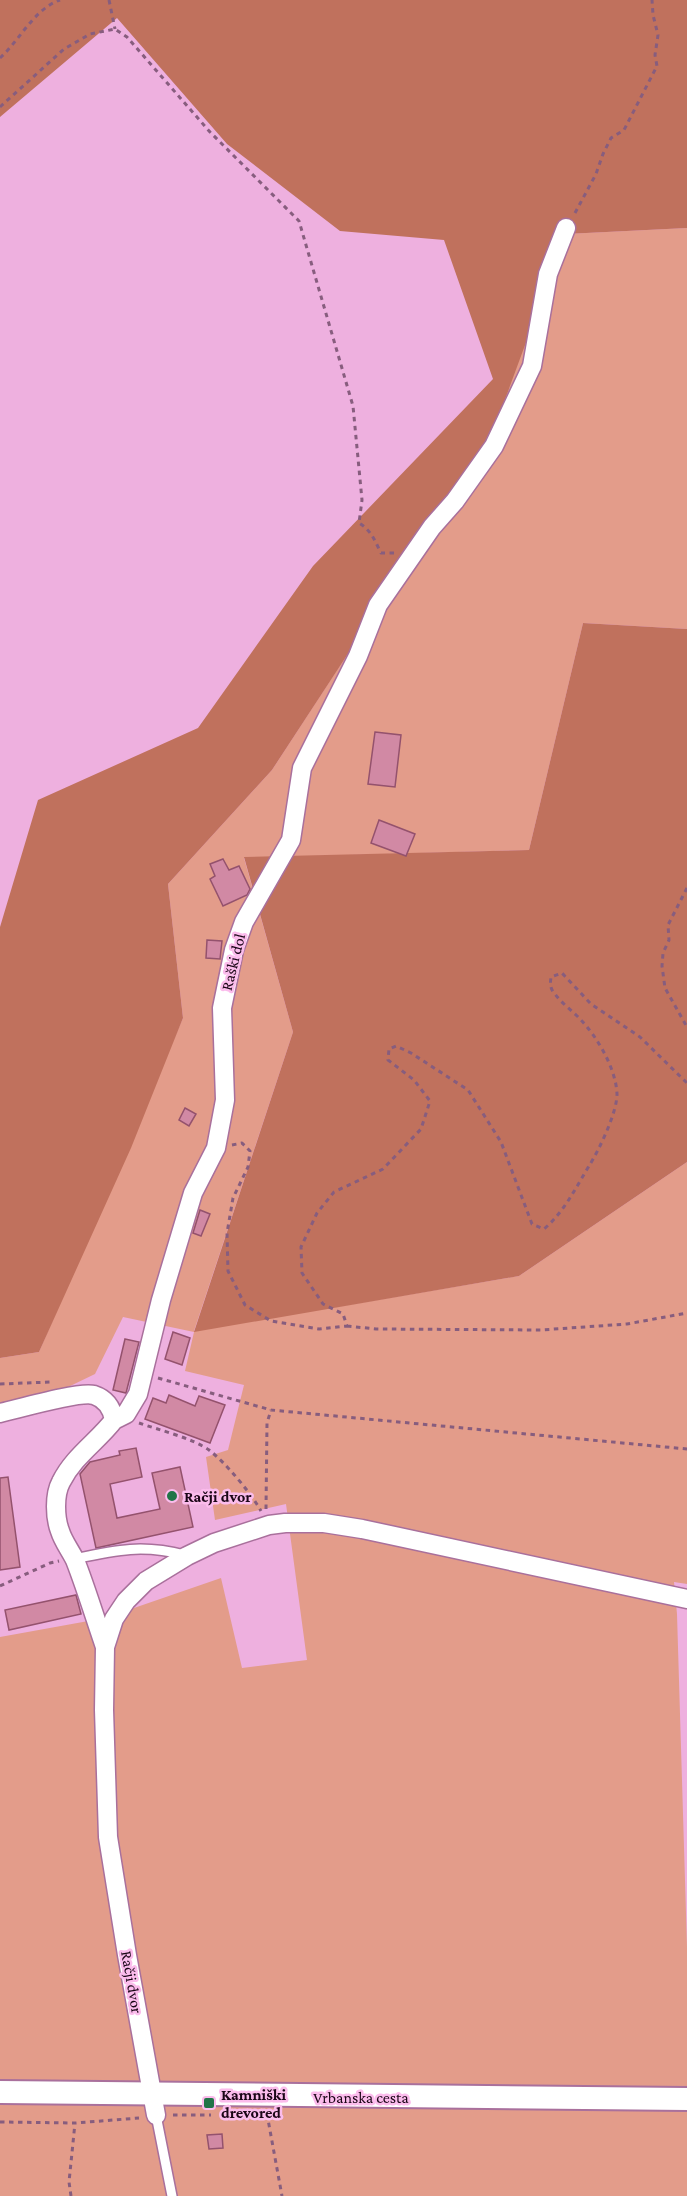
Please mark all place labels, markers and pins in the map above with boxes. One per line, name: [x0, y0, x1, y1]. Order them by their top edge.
place label: Račji dvor: [184, 1488, 252, 1506]
marker: Račji dvor: [165, 1489, 179, 1503]
place label: Kamniški drevored: [221, 2086, 286, 2121]
marker: Kamniški drevored: [202, 2096, 216, 2110]

